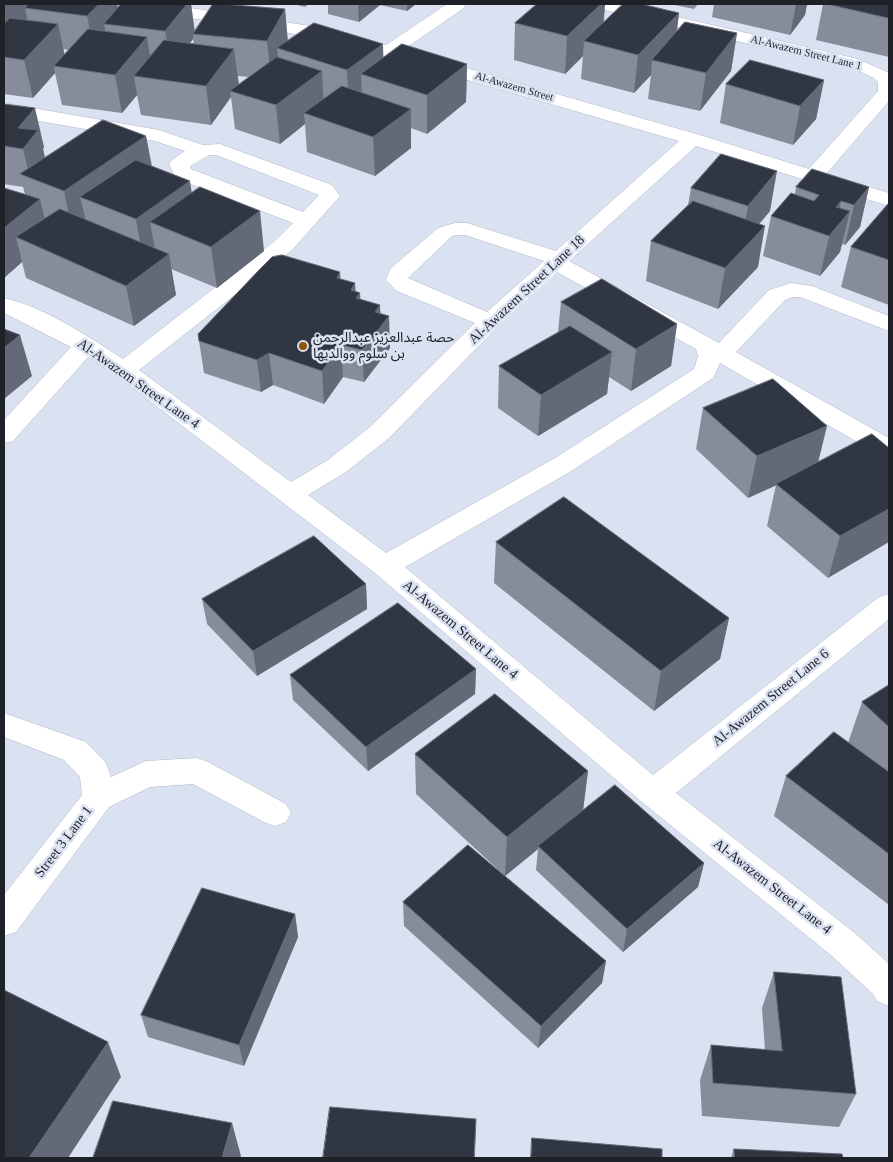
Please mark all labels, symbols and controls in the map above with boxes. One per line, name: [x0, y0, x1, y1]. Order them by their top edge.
street label: Al-Awazem Street Lane 1: [749, 33, 863, 73]
street label: Al-Awazem Street: [473, 69, 555, 105]
street label: Al-Awazem Street Lane 18: [466, 232, 588, 348]
place label: حصة عبدالعزيز عبدالرحمن بن سلوم ووالديها: [313, 330, 455, 362]
street label: Al-Awazem Street Lane 4: [74, 335, 202, 433]
marker: حصة عبدالعزيز عبدالرحمن بن سلوم ووالديها: [297, 340, 309, 352]
street label: Al-Awazem Street Lane 4: [399, 577, 521, 683]
street label: Al-Awazem Street Lane 6: [709, 646, 833, 750]
street label: Street 3 Lane 1: [32, 803, 96, 881]
street label: Al-Awazem Street Lane 4: [710, 836, 834, 938]

